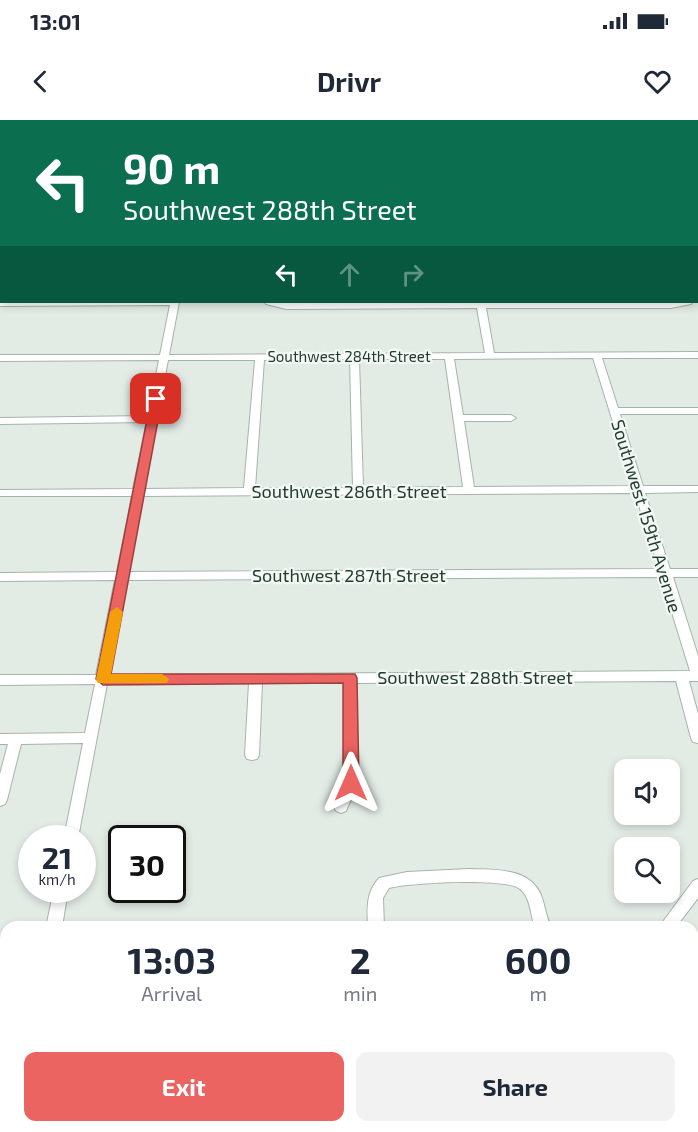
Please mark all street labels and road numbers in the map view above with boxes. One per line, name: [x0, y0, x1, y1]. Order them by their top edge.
street label: Southwest 284th Street: [267, 347, 431, 365]
street label: Southwest 159th Avenue: [607, 417, 687, 615]
street label: Southwest 286th Street: [251, 480, 447, 502]
street label: Southwest 287th Street: [252, 564, 446, 586]
street label: Southwest 288th Street: [377, 666, 573, 688]

